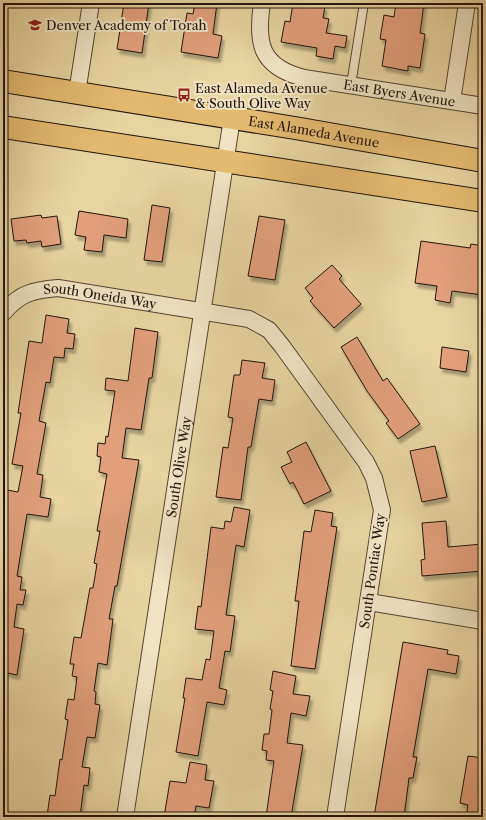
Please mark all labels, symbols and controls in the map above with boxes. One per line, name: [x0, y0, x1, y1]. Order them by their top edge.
school or university icon: Denver Academy of Torah: [27, 17, 43, 33]
place label: Denver Academy of Torah: [46, 17, 207, 33]
street label: East Byers Avenue: [342, 76, 456, 110]
place label: East Alameda Avenue & South Olive Way: [195, 80, 327, 111]
bus stop icon: East Alameda Avenue & South Olive Way: [176, 87, 192, 103]
street label: East Alameda Avenue: [247, 113, 381, 151]
street label: South Oneida Way: [42, 280, 158, 312]
street label: South Olive Way: [163, 415, 194, 519]
street label: South Pontiac Way: [356, 512, 388, 630]

